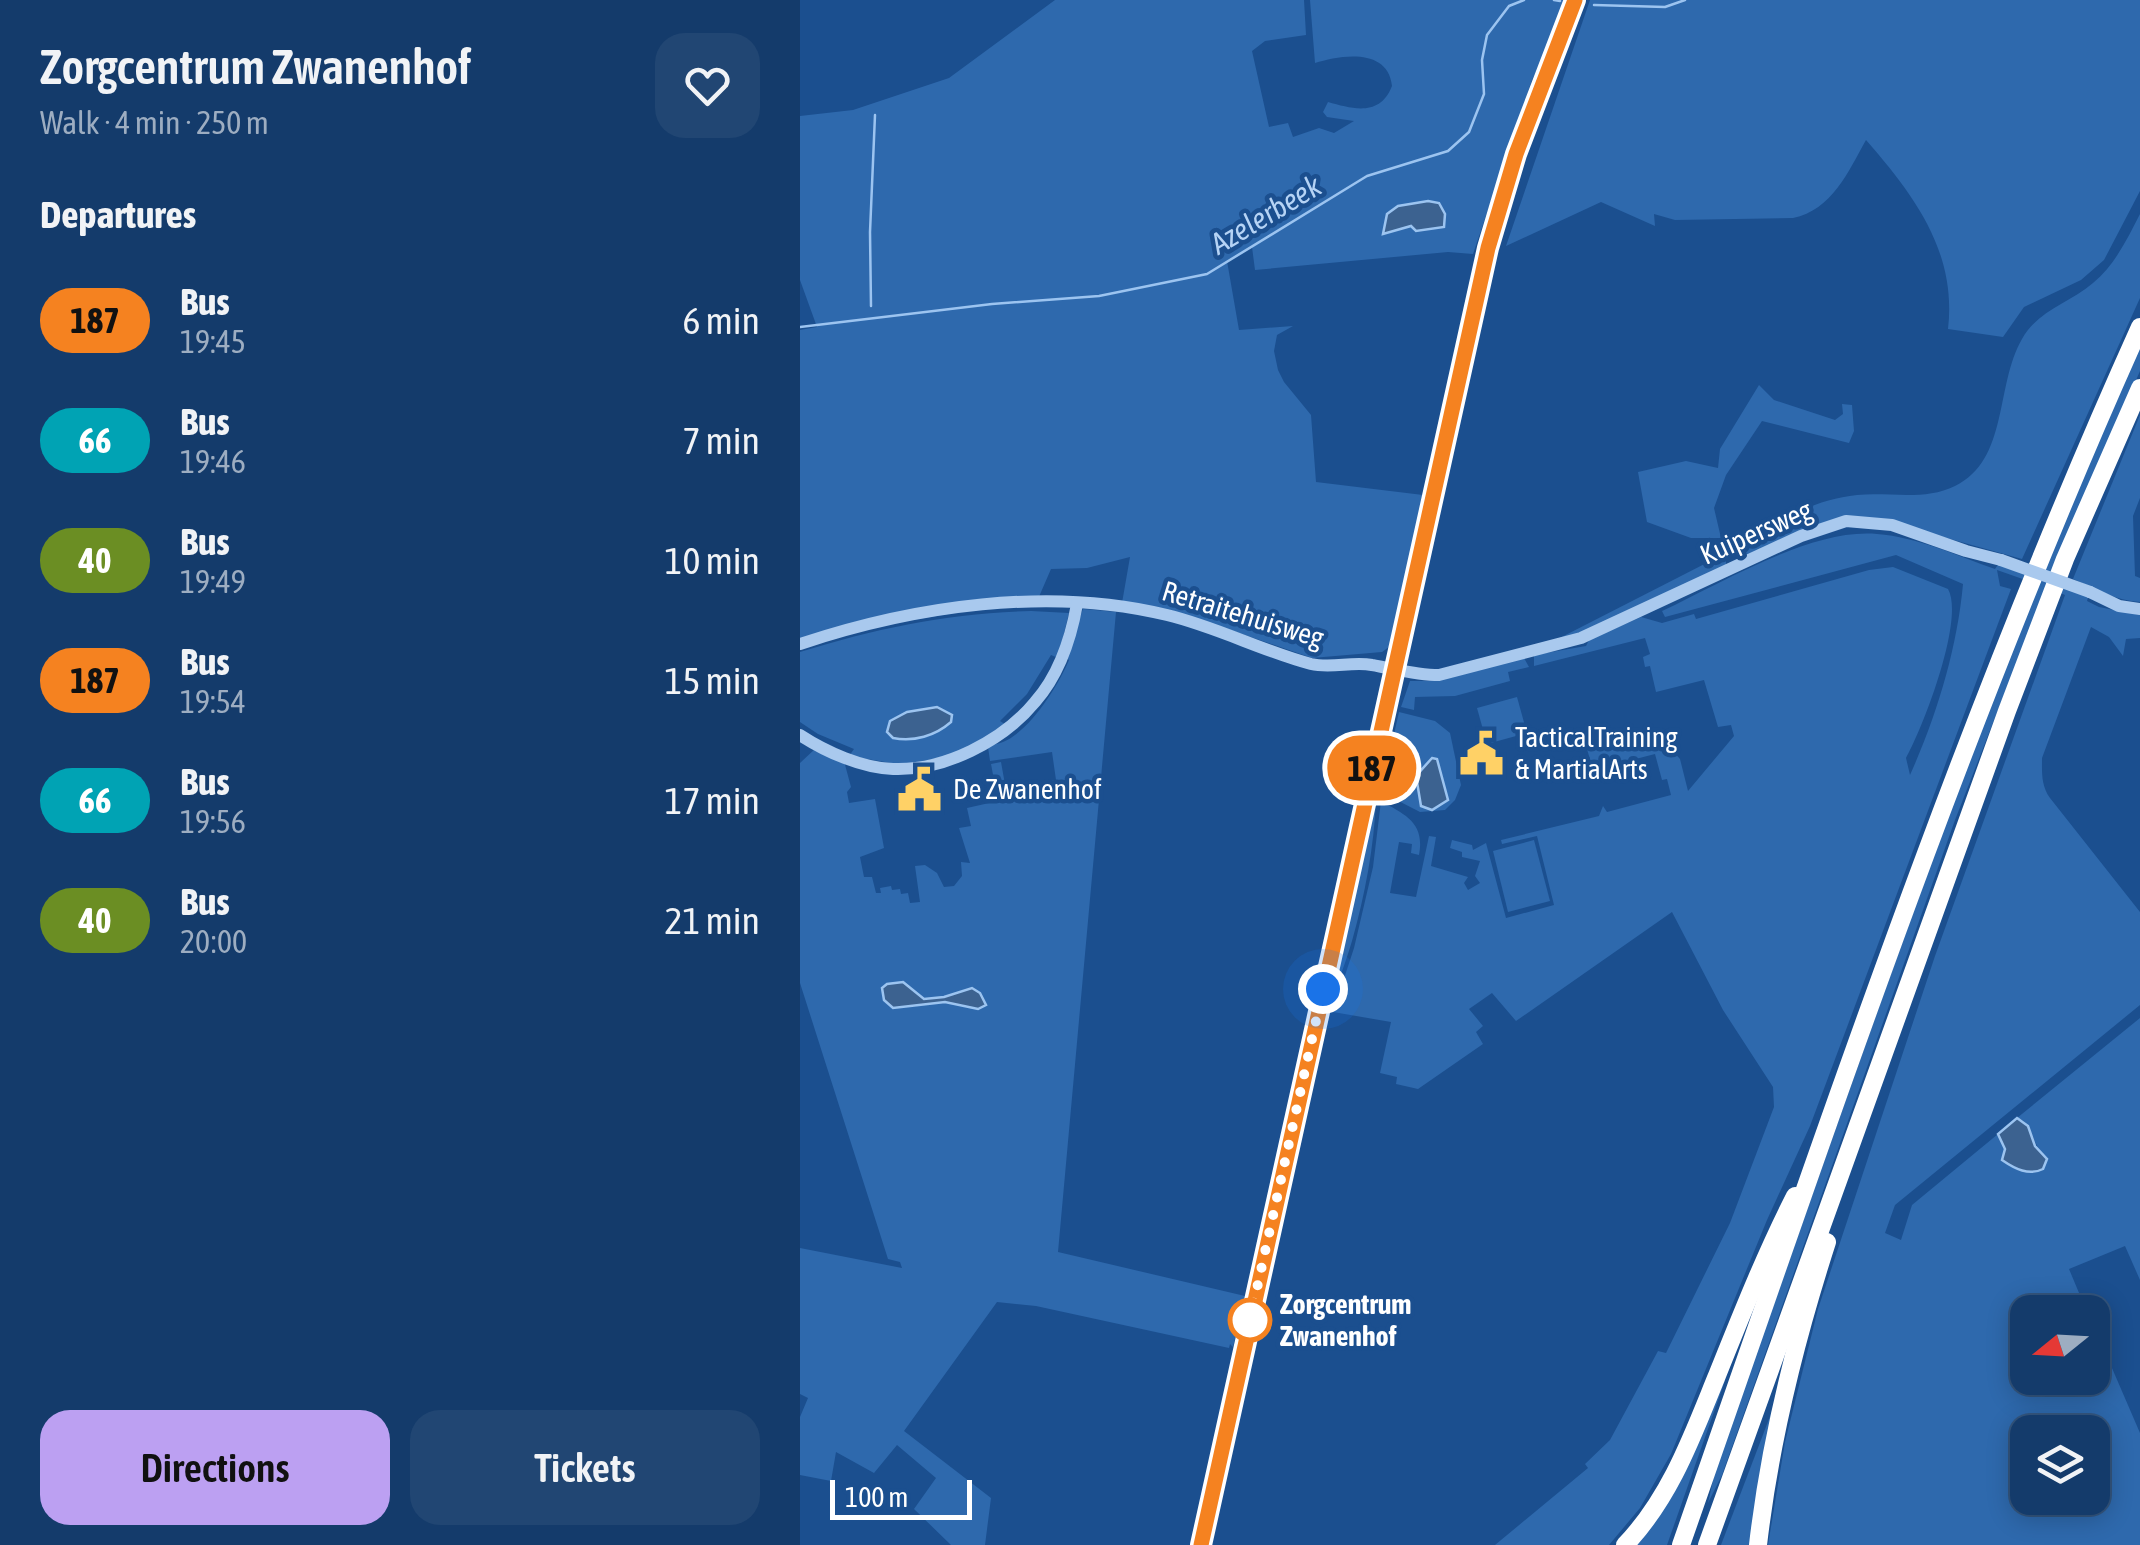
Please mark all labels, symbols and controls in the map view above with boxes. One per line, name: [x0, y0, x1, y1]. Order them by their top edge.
button: heart: [655, 33, 760, 138]
text: Zorgcentrum Zwanenhof: [40, 39, 471, 94]
text: Walk · 4 min · 250 m: [40, 104, 269, 141]
water label: Azelerbeek: [1203, 168, 1328, 261]
text: Departures: [40, 193, 196, 236]
text: Bus: [180, 280, 230, 323]
text: 6 min: [682, 299, 760, 342]
text: 187: [70, 300, 120, 340]
text: 19:45: [180, 323, 246, 360]
text: Bus: [180, 400, 230, 443]
text: 7 min: [682, 419, 760, 462]
text: 66: [79, 420, 111, 460]
text: 19:46: [180, 443, 246, 480]
street label: Kuipersweg: [1695, 493, 1817, 571]
text: Bus: [180, 520, 230, 563]
text: 10 min: [665, 539, 760, 582]
text: 40: [79, 540, 111, 580]
text: 19:49: [180, 563, 246, 600]
street label: Retraitehuisweg: [1158, 574, 1328, 654]
text: Bus: [180, 640, 230, 683]
text: 15 min: [665, 659, 760, 702]
text: 187: [70, 660, 120, 700]
text: 19:54: [180, 683, 246, 720]
place label: TacticalTraining & MartialArts: [1515, 721, 1677, 785]
public building icon: TacticalTraining & MartialArts: [1458, 729, 1506, 777]
line badge: 187: [1314, 736, 1430, 800]
text: 187: [1347, 748, 1397, 788]
text: Bus: [180, 760, 230, 803]
public building icon: De Zwanenhof: [896, 765, 944, 813]
place label: De Zwanenhof: [953, 773, 1102, 805]
text: 17 min: [665, 779, 760, 822]
text: 66: [79, 780, 111, 820]
text: 19:56: [180, 803, 246, 840]
text: Bus: [180, 880, 230, 923]
text: 21 min: [665, 899, 760, 942]
text: 40: [79, 900, 111, 940]
text: 20:00: [180, 923, 247, 960]
your location: [1298, 964, 1348, 1014]
place label: Zorgcentrum Zwanenhof: [1280, 1288, 1411, 1352]
north arrow: [2010, 1295, 2110, 1395]
map controls: [2010, 1295, 2110, 1515]
marker: Zorgcentrum Zwanenhof: [1229, 1299, 1271, 1341]
button: Directions: [40, 1410, 390, 1525]
button: Tickets: [410, 1410, 760, 1525]
button: layers: [2010, 1415, 2110, 1515]
scale bar: [830, 1475, 972, 1520]
text: 100 m: [845, 1481, 908, 1513]

